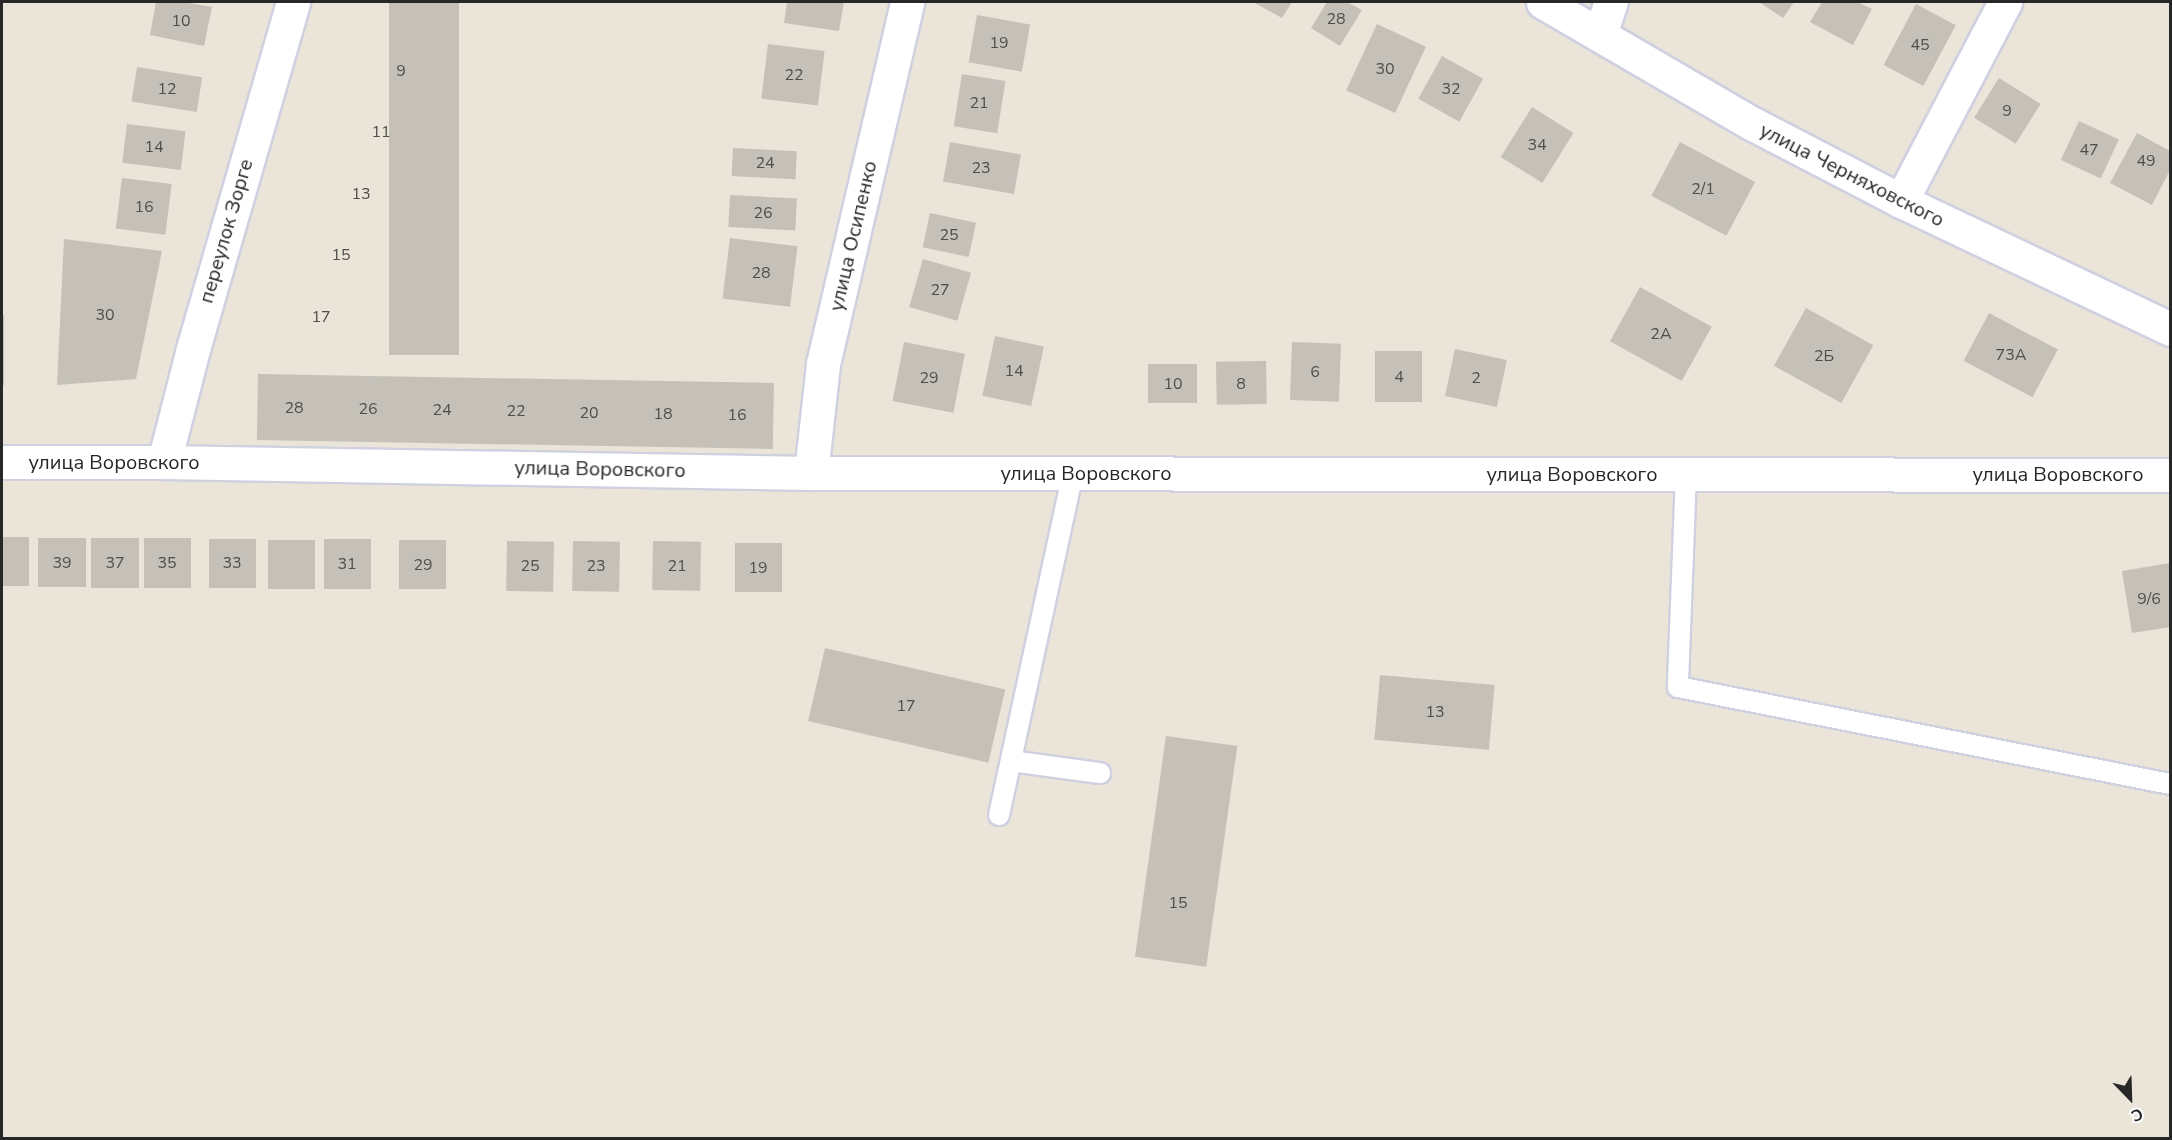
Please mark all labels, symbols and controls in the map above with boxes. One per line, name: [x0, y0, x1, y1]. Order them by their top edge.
house number: 28: [1326, 9, 1346, 29]
house number: 10: [171, 11, 191, 31]
house number: 19: [989, 33, 1009, 53]
house number: 45: [1910, 35, 1930, 55]
house number: 30: [1375, 59, 1395, 79]
house number: 9: [396, 61, 406, 81]
house number: 22: [784, 65, 804, 85]
house number: 12: [157, 79, 177, 99]
house number: 32: [1441, 79, 1461, 99]
house number: 21: [969, 93, 989, 113]
house number: 9: [2002, 101, 2012, 121]
street label: улица Черняховского: [1756, 118, 1948, 232]
house number: 11: [371, 122, 391, 142]
house number: 34: [1527, 135, 1547, 155]
house number: 14: [144, 137, 164, 157]
house number: 47: [2079, 140, 2099, 160]
house number: 49: [2136, 151, 2156, 171]
house number: 24: [755, 153, 775, 173]
street label: переулок Зорге: [194, 156, 258, 306]
house number: 23: [971, 158, 991, 178]
street label: улица Осипенко: [824, 159, 882, 313]
house number: 2/1: [1691, 179, 1715, 199]
house number: 13: [351, 184, 371, 204]
house number: 16: [134, 197, 154, 217]
house number: 26: [753, 203, 773, 223]
house number: 25: [939, 225, 959, 245]
house number: 15: [331, 245, 351, 265]
house number: 28: [751, 263, 771, 283]
house number: 27: [930, 280, 950, 300]
house number: 30: [95, 305, 115, 325]
house number: 17: [311, 307, 331, 327]
house number: 2А: [1650, 324, 1672, 344]
house number: 73А: [1996, 345, 2026, 365]
house number: 2Б: [1814, 346, 1834, 366]
house number: 14: [1004, 361, 1024, 381]
house number: 6: [1310, 362, 1320, 382]
house number: 4: [1394, 367, 1404, 387]
house number: 29: [919, 368, 939, 388]
house number: 2: [1471, 368, 1481, 388]
house number: 10: [1163, 374, 1183, 394]
house number: 8: [1236, 374, 1246, 394]
house number: 28: [284, 398, 304, 418]
house number: 26: [358, 399, 378, 419]
house number: 24: [432, 400, 452, 420]
house number: 22: [506, 401, 526, 421]
house number: 20: [579, 403, 599, 423]
house number: 18: [653, 404, 673, 424]
house number: 16: [727, 405, 747, 425]
street label: улица Воровского: [28, 450, 200, 474]
street label: улица Воровского: [514, 456, 686, 482]
street label: улица Воровского: [1000, 461, 1172, 485]
street label: улица Воровского: [1486, 462, 1658, 486]
street label: улица Воровского: [1972, 462, 2144, 486]
house number: 39: [52, 553, 72, 573]
house number: 37: [105, 553, 125, 573]
house number: 35: [157, 553, 177, 573]
house number: 33: [222, 553, 242, 573]
house number: 31: [337, 554, 357, 574]
house number: 29: [413, 555, 433, 575]
house number: 25: [520, 556, 540, 576]
house number: 23: [586, 556, 606, 576]
house number: 21: [667, 556, 687, 576]
house number: 19: [748, 558, 768, 578]
house number: 9/6: [2137, 589, 2161, 609]
house number: 17: [896, 696, 916, 716]
house number: 13: [1425, 702, 1445, 722]
house number: 15: [1168, 893, 1188, 913]
north arrow: [2100, 1068, 2160, 1128]
text: С: [2128, 1102, 2146, 1127]

